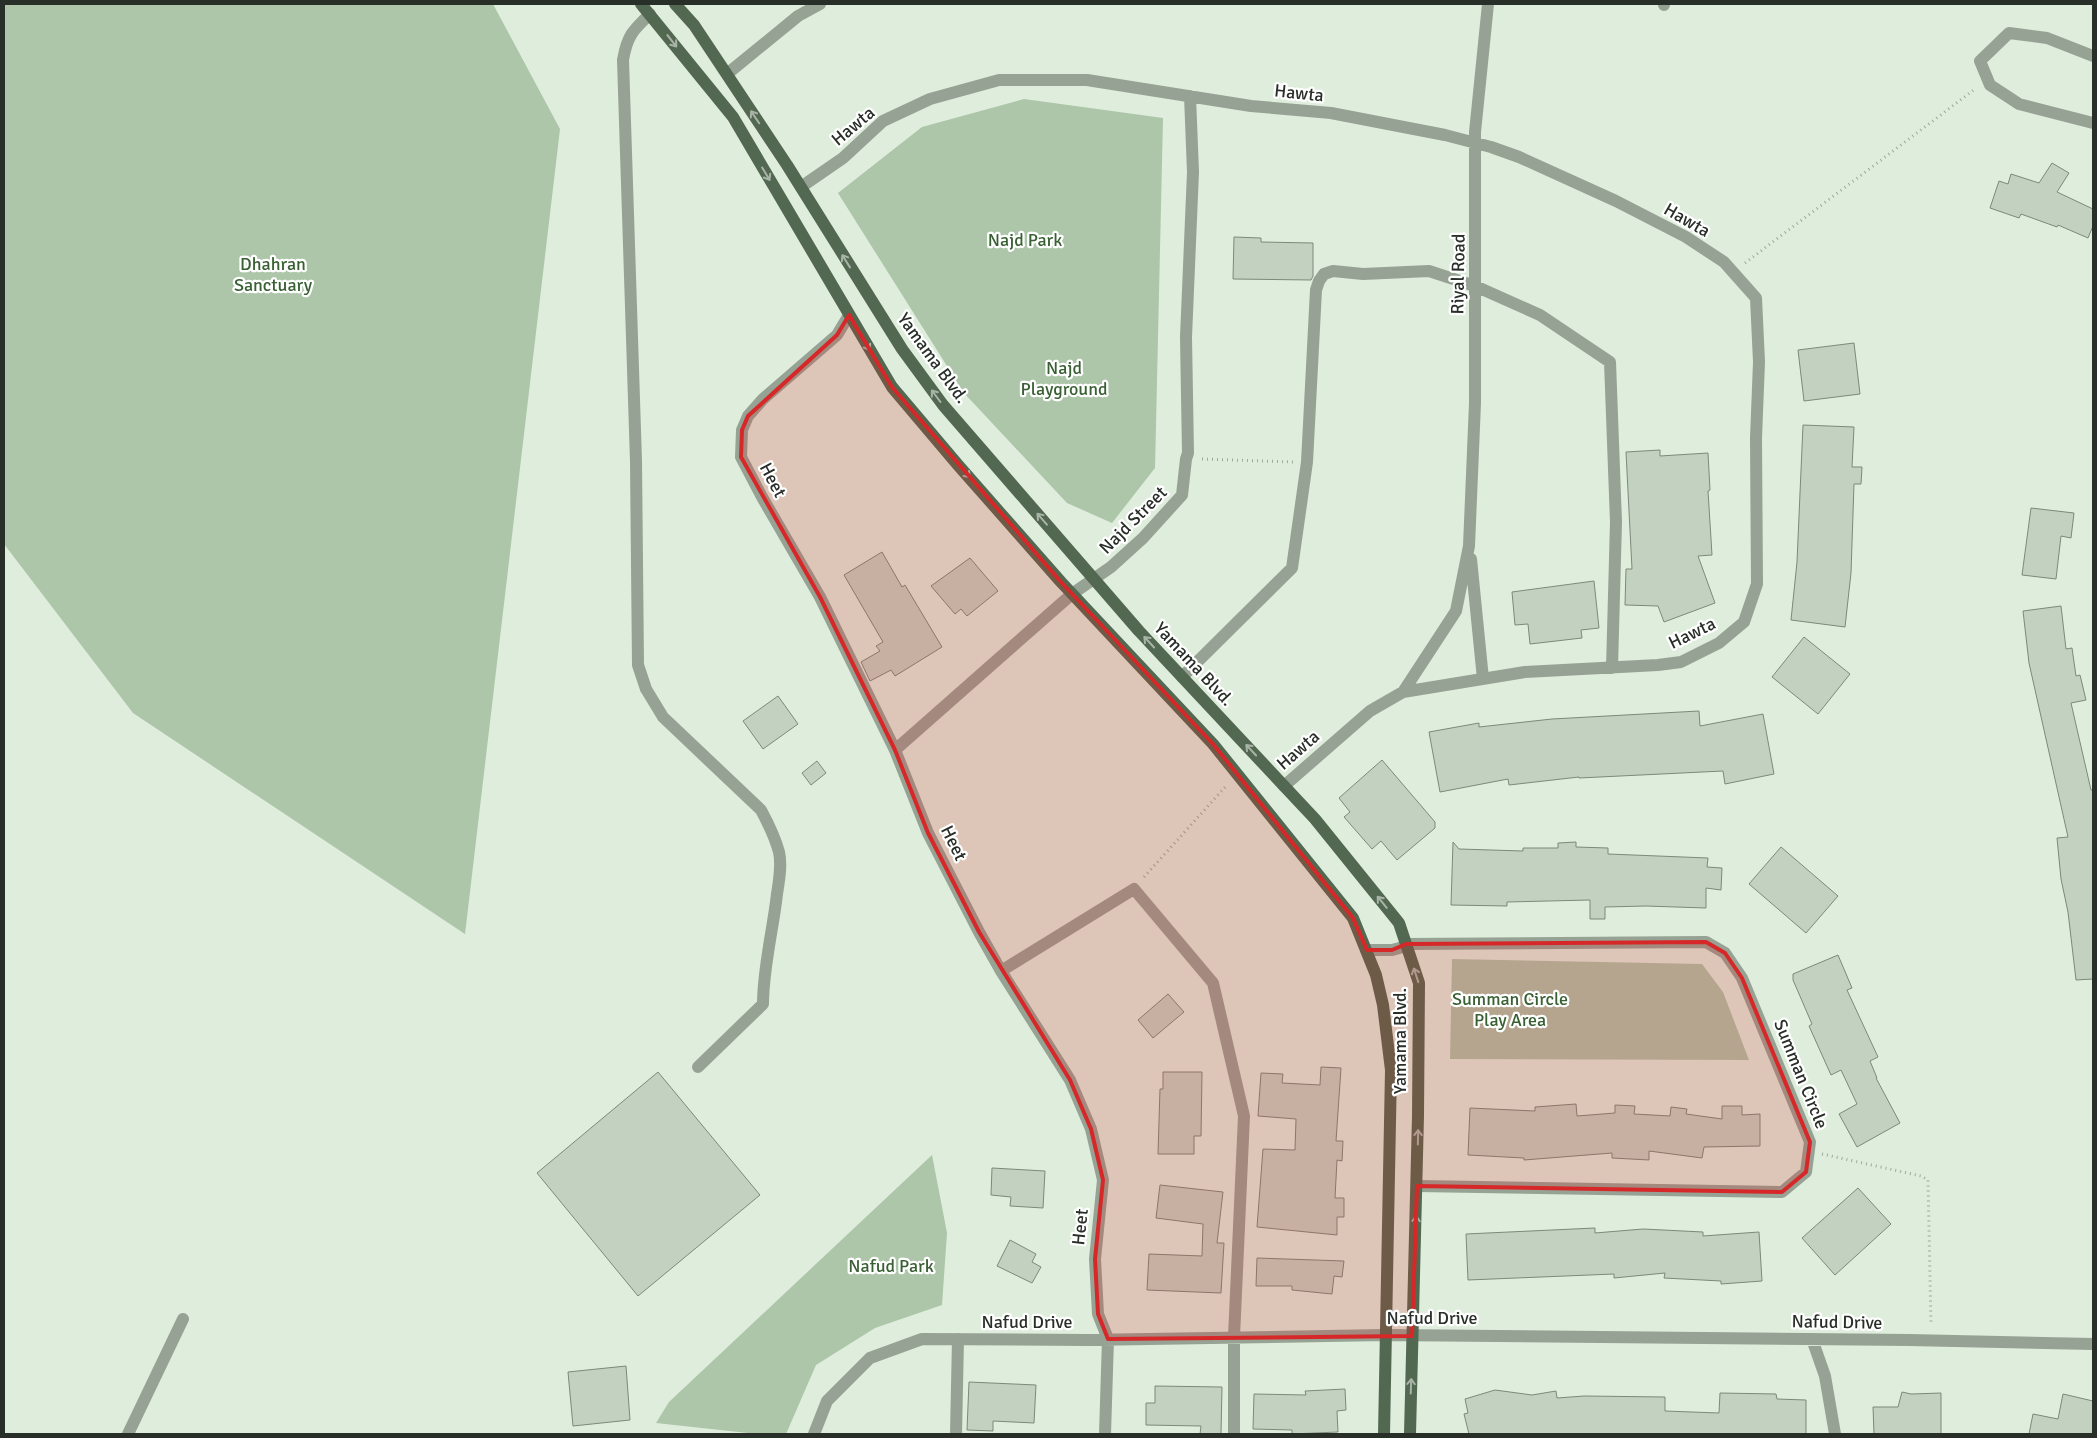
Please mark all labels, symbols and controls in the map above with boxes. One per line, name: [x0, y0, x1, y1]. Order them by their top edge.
one-way arrow: [667, 34, 678, 47]
street label: Hawta: [1273, 79, 1325, 107]
street label: Hawta: [827, 102, 879, 150]
one-way arrow: [750, 110, 760, 124]
one-way arrow: [761, 166, 771, 181]
street label: Hawta: [1660, 198, 1714, 242]
park label: Najd Park: [988, 229, 1062, 251]
street label: Riyal Road: [1446, 234, 1470, 314]
park label: Dhahran Sanctuary: [234, 253, 313, 296]
one-way arrow: [841, 254, 851, 268]
street label: Yamama Blvd.: [893, 308, 973, 408]
one-way arrow: [862, 336, 872, 350]
park label: Najd Playground: [1020, 357, 1108, 400]
one-way arrow: [931, 390, 942, 403]
street label: Heet: [755, 459, 791, 501]
one-way arrow: [959, 466, 971, 479]
street label: Najd Street: [1095, 482, 1171, 558]
one-way arrow: [1037, 513, 1048, 526]
street label: Hawta: [1665, 612, 1719, 654]
street label: Yamama Blvd.: [1150, 618, 1238, 710]
one-way arrow: [1143, 635, 1155, 648]
street label: Hawta: [1272, 725, 1324, 775]
one-way arrow: [1245, 744, 1257, 756]
street label: Heet: [936, 822, 972, 864]
one-way arrow: [1376, 896, 1387, 909]
one-way arrow: [1411, 968, 1420, 983]
street label: Yamama Blvd.: [1389, 988, 1411, 1094]
park label: Summan Circle Play Area: [1452, 988, 1568, 1031]
street label: Summan Circle: [1769, 1016, 1833, 1132]
one-way arrow: [1413, 1129, 1422, 1145]
street label: Heet: [1067, 1208, 1093, 1246]
one-way arrow: [1411, 1215, 1420, 1231]
park label: Nafud Park: [848, 1255, 934, 1277]
street label: Nafud Drive: [1387, 1307, 1478, 1329]
street label: Nafud Drive: [1791, 1310, 1883, 1334]
street label: Nafud Drive: [982, 1311, 1073, 1333]
one-way arrow: [1406, 1378, 1416, 1394]

